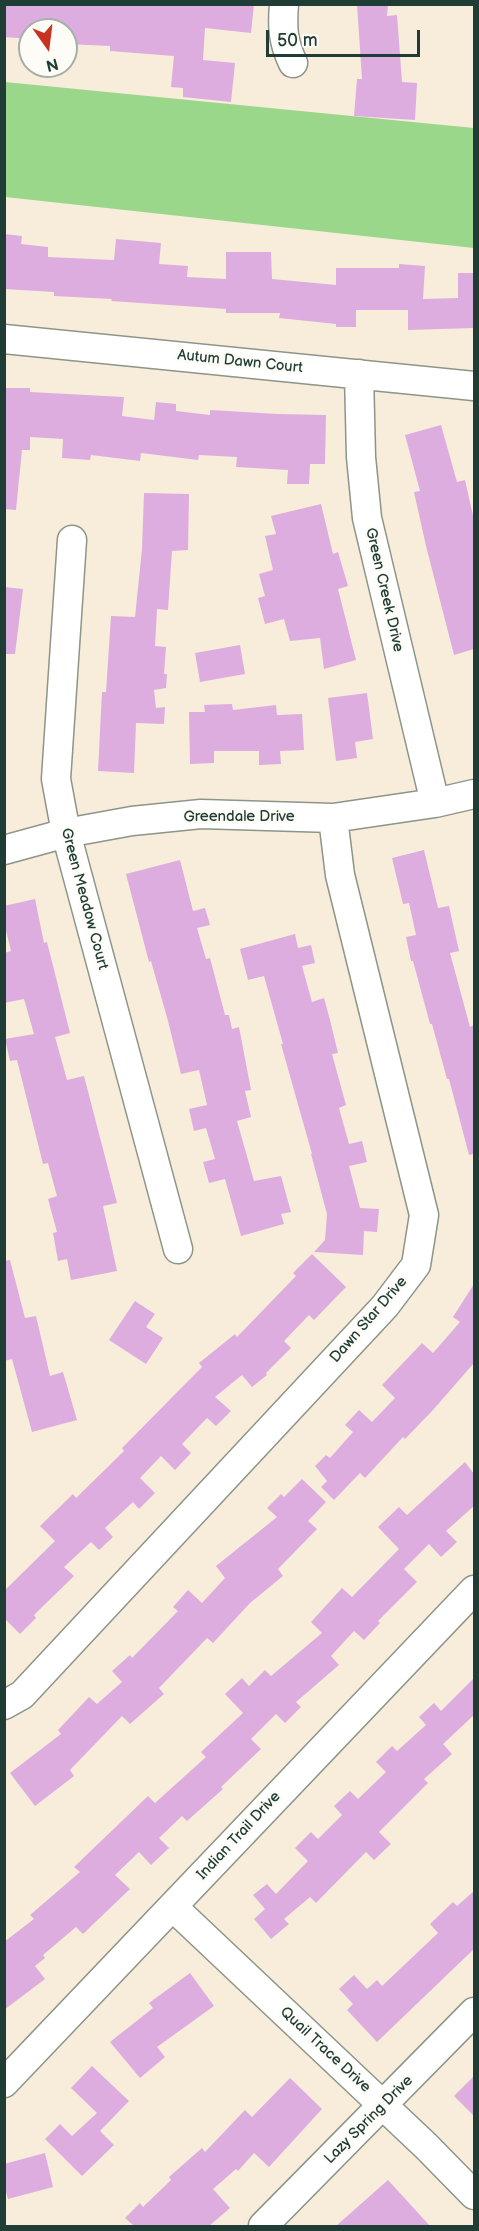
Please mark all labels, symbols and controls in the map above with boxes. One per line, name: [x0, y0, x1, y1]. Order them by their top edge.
north arrow: [18, 18, 78, 78]
scale bar: [269, 18, 424, 56]
text: 50 m: [277, 30, 318, 51]
text: N: [44, 53, 60, 75]
street label: Autum Dawn Court: [176, 346, 304, 378]
street label: Green Creek Drive: [361, 526, 407, 654]
street label: Greendale Drive: [183, 808, 295, 826]
street label: Green Meadow Court: [56, 826, 112, 972]
street label: Dawn Star Drive: [327, 1273, 411, 1367]
street label: Indian Trail Drive: [193, 1788, 285, 1884]
street label: Quail Trace Drive: [276, 2003, 374, 2097]
street label: Lazy Spring Drive: [321, 2072, 417, 2168]

